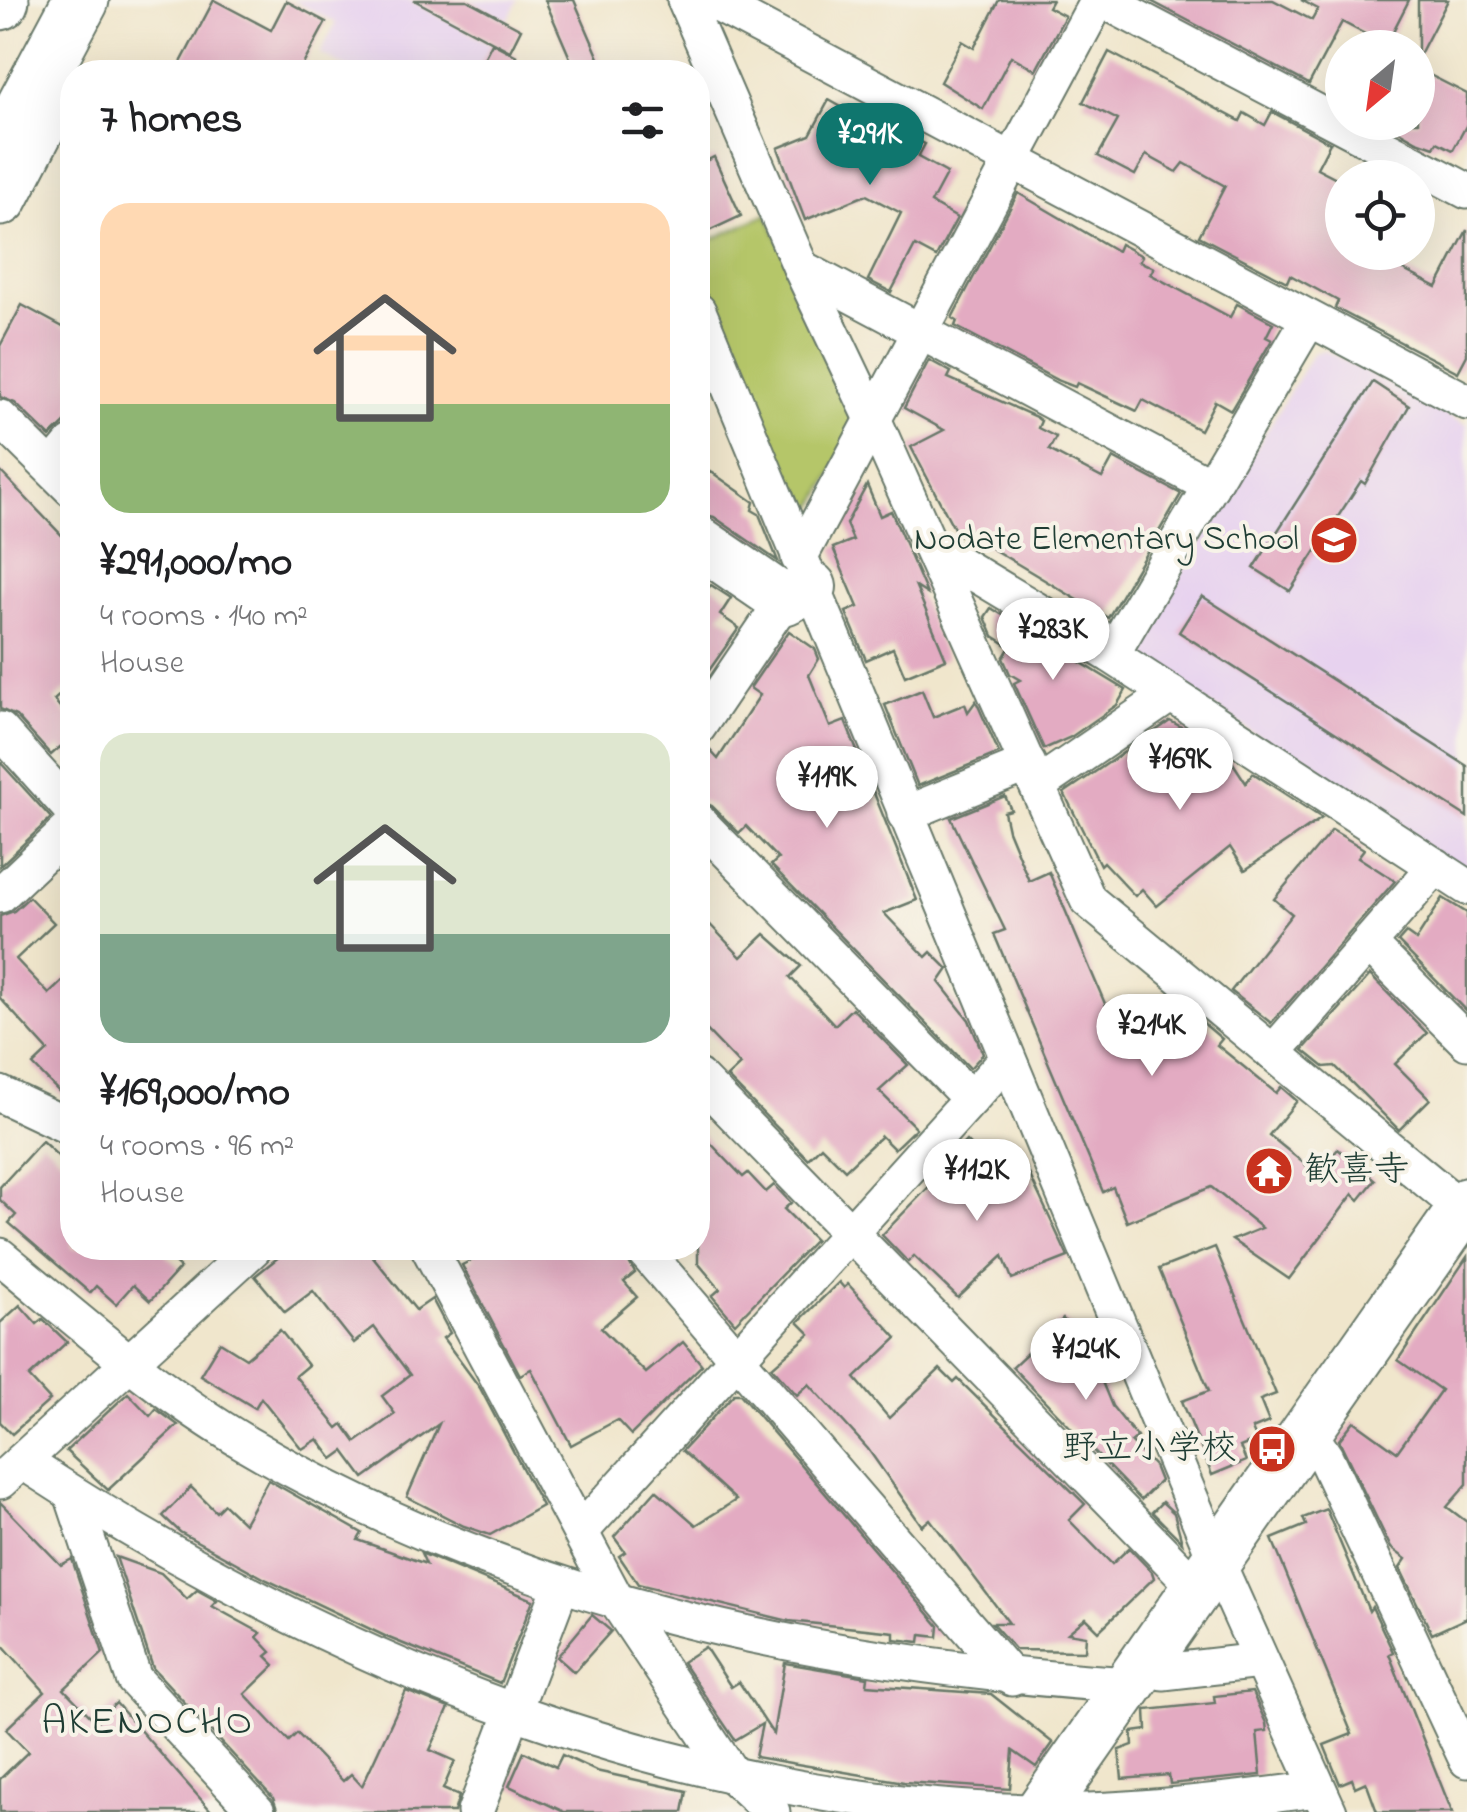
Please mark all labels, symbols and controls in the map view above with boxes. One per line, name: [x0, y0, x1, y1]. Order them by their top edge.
north arrow: [1325, 30, 1435, 140]
map controls: [1325, 30, 1435, 270]
text: 7 homes: [100, 90, 242, 151]
icon: filters: [615, 93, 670, 148]
pin: ¥291K: [800, 103, 940, 188]
text: ¥291K: [838, 112, 902, 159]
button: locate: [1325, 160, 1435, 270]
icon: home: [295, 268, 475, 448]
school or university icon: Nodate Elementary School: [1308, 514, 1360, 566]
place label: Nodate Elementary School: [914, 515, 1299, 566]
text: ¥291,000/mo: [100, 533, 292, 594]
text: 4 rooms · 140 m²: [100, 594, 308, 641]
pin: ¥283K: [983, 598, 1123, 683]
text: ¥283K: [1018, 607, 1088, 654]
text: House: [100, 641, 184, 688]
pin: ¥169K: [1110, 728, 1250, 813]
text: ¥169K: [1149, 737, 1211, 784]
pin: ¥119K: [757, 746, 897, 831]
text: ¥119K: [798, 755, 856, 802]
icon: home: [295, 798, 475, 978]
pin: ¥214K: [1082, 994, 1222, 1079]
text: ¥214K: [1118, 1003, 1186, 1050]
text: ¥169,000/mo: [100, 1063, 290, 1124]
text: 4 rooms · 96 m²: [100, 1124, 294, 1171]
pin: ¥112K: [907, 1139, 1047, 1224]
temple icon: 歓喜寺: [1243, 1145, 1295, 1197]
place label: 歓喜寺: [1304, 1146, 1409, 1197]
text: ¥112K: [945, 1148, 1009, 1195]
text: House: [100, 1171, 184, 1218]
pin: ¥124K: [1016, 1318, 1156, 1403]
text: ¥124K: [1052, 1327, 1120, 1374]
bus stop icon: 野立小学校: [1246, 1423, 1298, 1475]
place label: 野立小学校: [1062, 1424, 1237, 1475]
district label: AKENOCHO: [41, 1694, 255, 1753]

